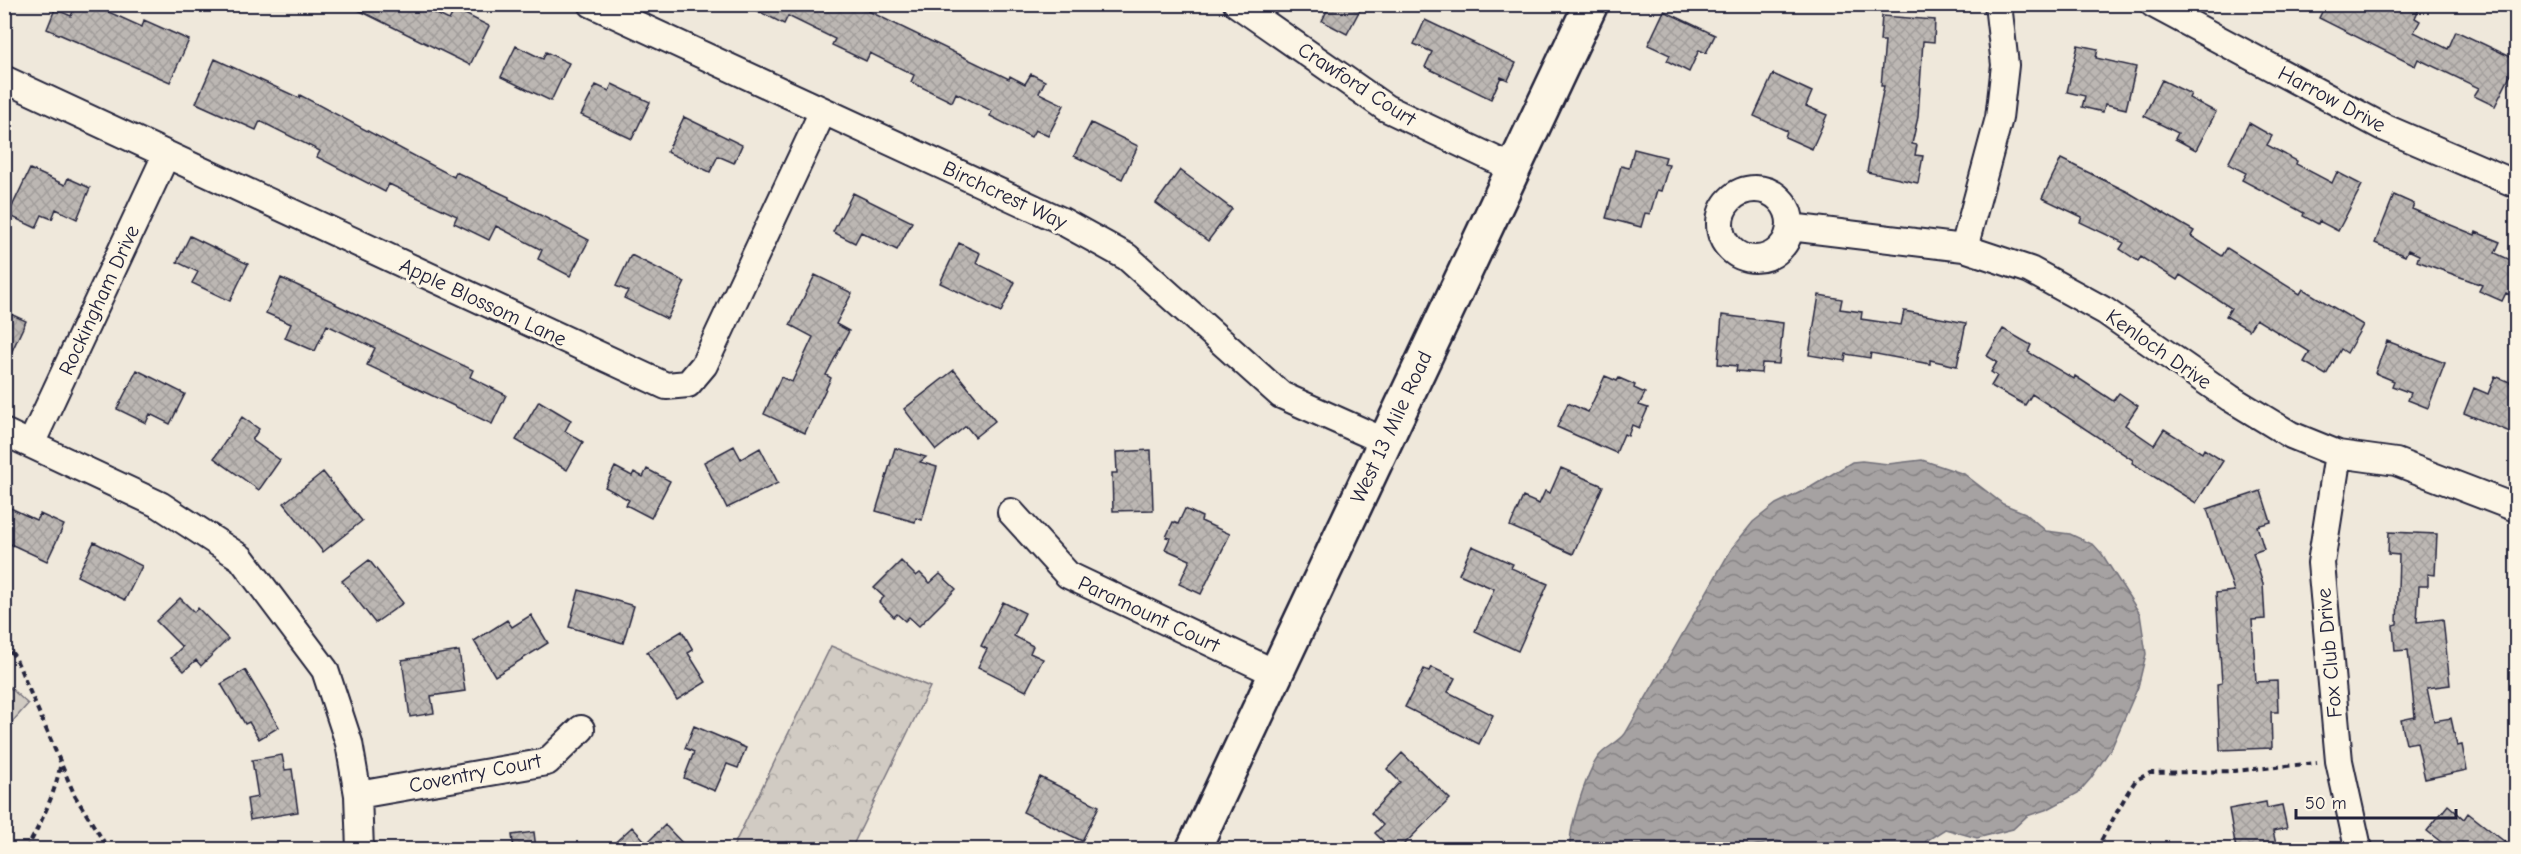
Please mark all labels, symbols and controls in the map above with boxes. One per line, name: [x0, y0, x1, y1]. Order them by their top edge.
street label: Crawford Court: [1294, 37, 1421, 132]
street label: Harrow Drive: [2274, 61, 2390, 137]
street label: Birchcrest Way: [939, 156, 1071, 234]
street label: Rockingham Drive: [54, 221, 144, 379]
street label: Apple Blossom Lane: [396, 253, 570, 351]
street label: Kenloch Drive: [2102, 304, 2216, 394]
street label: West 13 Mile Road: [1345, 347, 1437, 507]
street label: Paramount Court: [1074, 571, 1224, 658]
street label: Fox Club Drive: [2311, 587, 2347, 719]
street label: Coventry Court: [407, 748, 544, 798]
scale bar: [2296, 782, 2456, 820]
text: 50 m: [2305, 793, 2347, 814]

